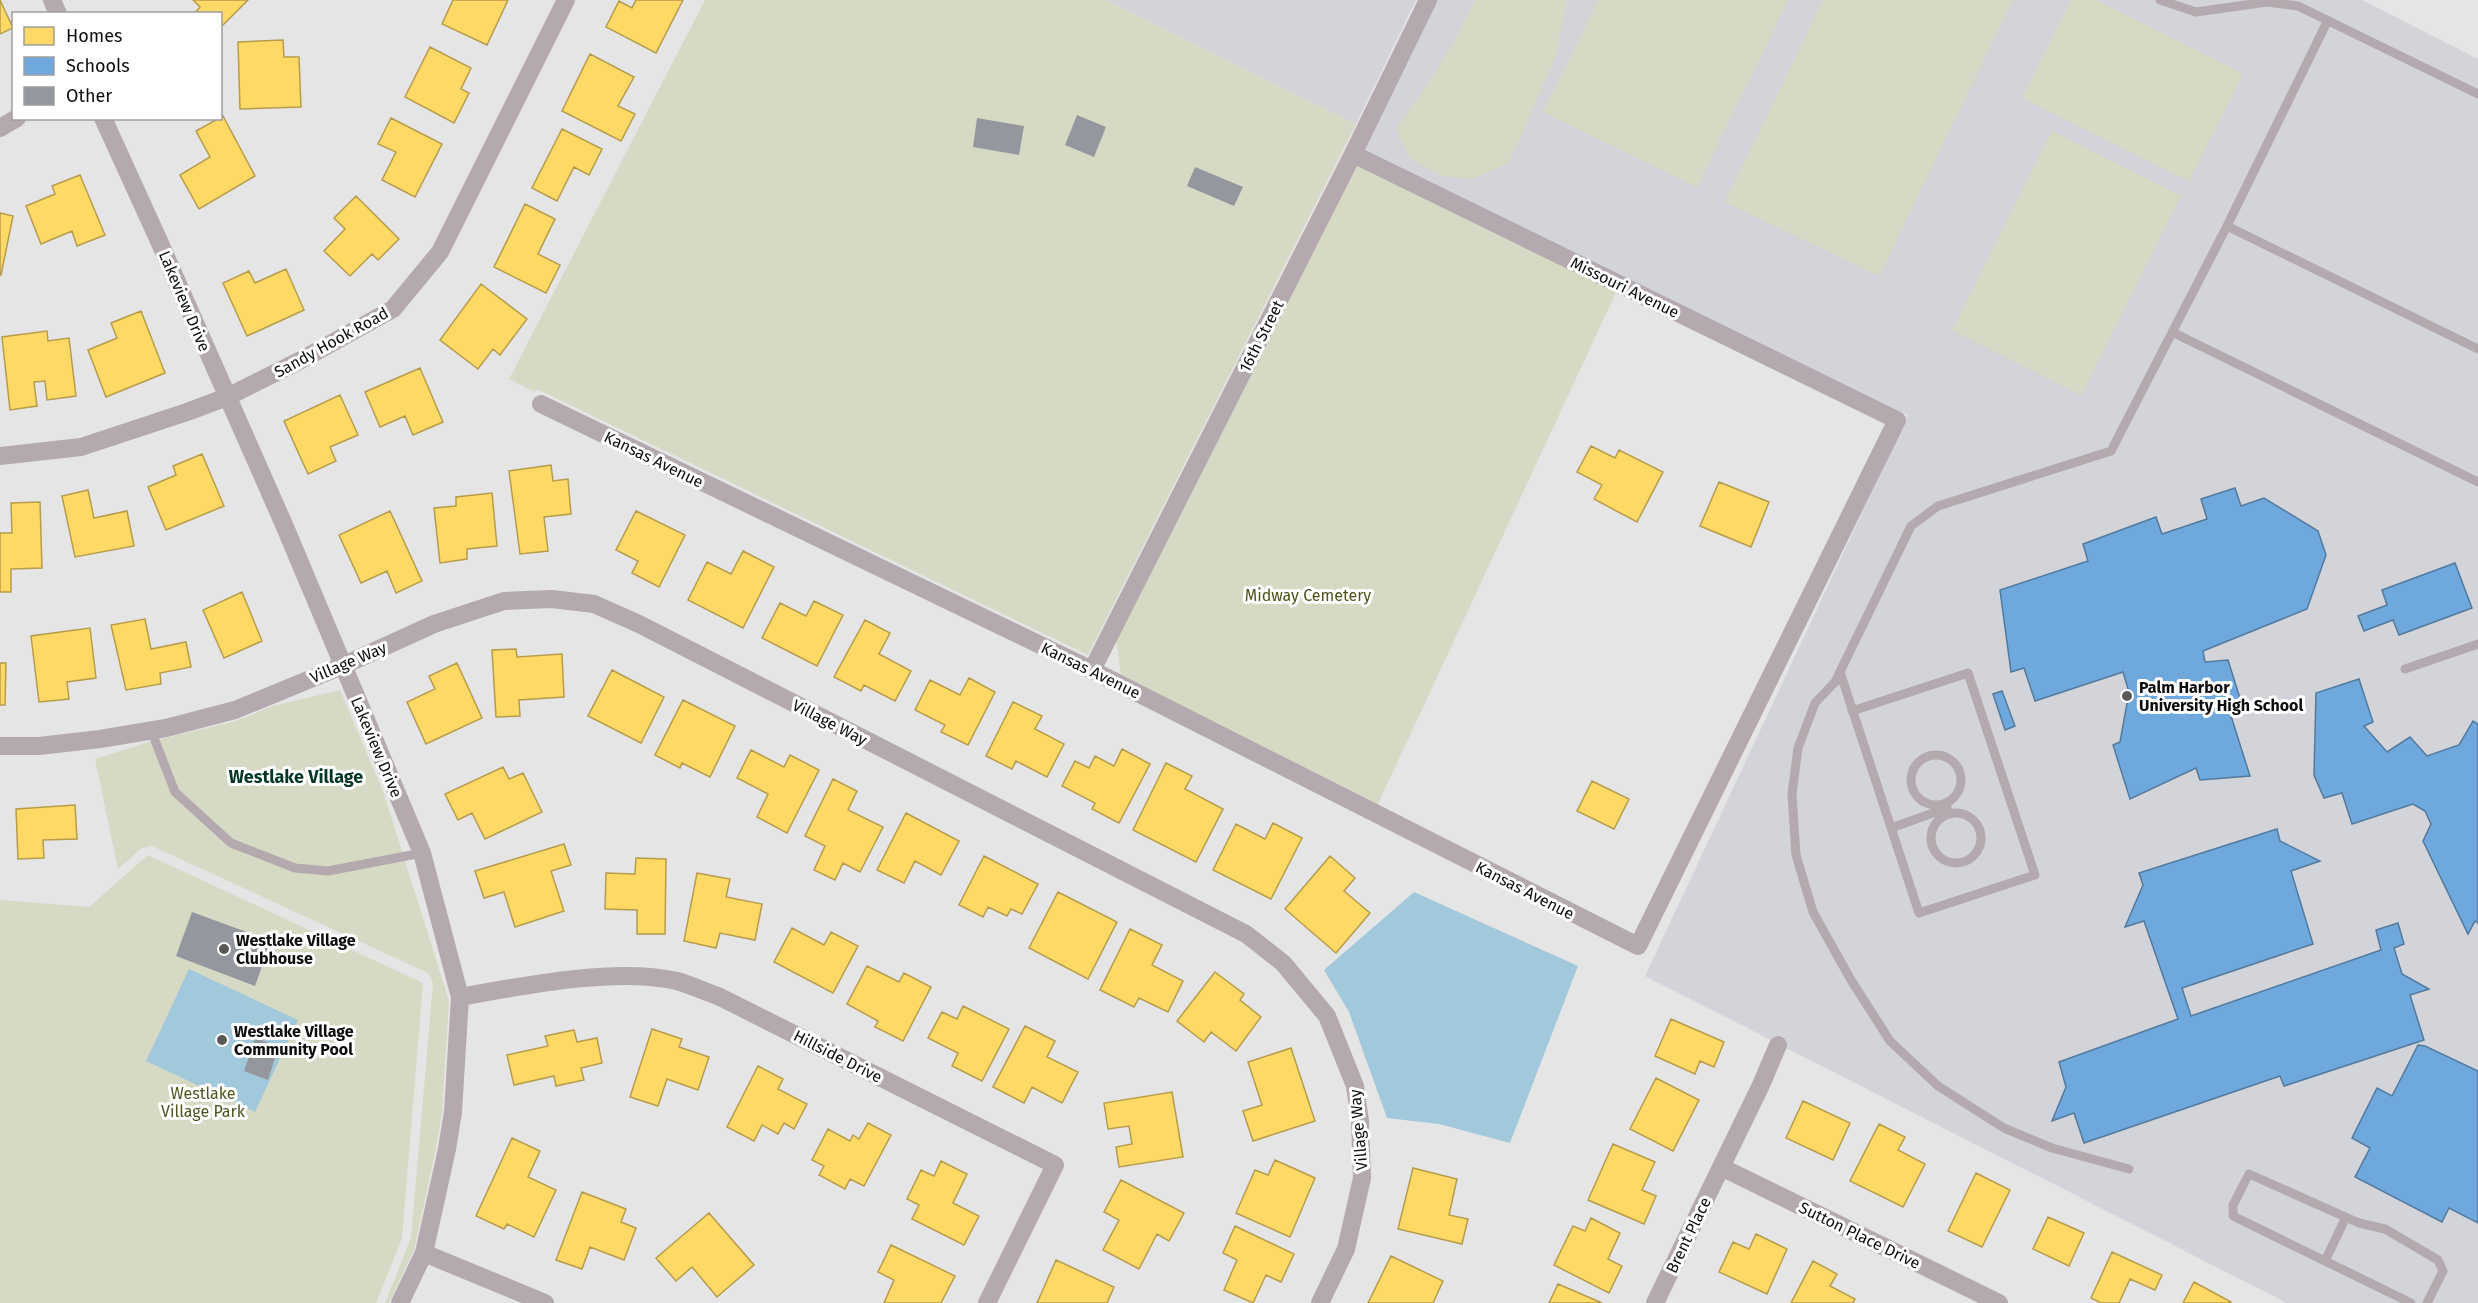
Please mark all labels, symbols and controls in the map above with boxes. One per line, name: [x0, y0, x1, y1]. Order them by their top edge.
legend: [12, 12, 222, 120]
text: Homes: [66, 25, 122, 47]
text: Schools: [66, 55, 130, 77]
text: Other: [66, 85, 112, 107]
street label: Lakeview Drive: [155, 248, 214, 354]
street label: Missouri Avenue: [1567, 253, 1682, 322]
street label: 16th Street: [1235, 297, 1288, 375]
street label: Sandy Hook Road: [271, 303, 392, 382]
street label: Kansas Avenue: [601, 427, 707, 492]
park label: Midway Cemetery: [1245, 586, 1371, 605]
street label: Village Way: [307, 638, 389, 687]
street label: Kansas Avenue: [1038, 638, 1144, 703]
place label: Palm Harbor University High School: [2139, 678, 2303, 715]
marker: Palm Harbor University High School: [2120, 689, 2134, 703]
street label: Lakeview Drive: [347, 694, 406, 800]
street label: Village Way: [789, 696, 870, 749]
district label: Westlake Village: [229, 766, 363, 788]
street label: Kansas Avenue: [1472, 857, 1577, 923]
place label: Westlake Village Clubhouse: [236, 931, 356, 968]
marker: Westlake Village Clubhouse: [217, 942, 231, 956]
place label: Westlake Village Community Pool: [234, 1022, 354, 1059]
street label: Hillside Drive: [790, 1026, 885, 1087]
marker: Westlake Village Community Pool: [215, 1033, 229, 1047]
park label: Westlake Village Park: [161, 1084, 246, 1121]
street label: Village Way: [1345, 1088, 1372, 1171]
street label: Brent Place: [1662, 1194, 1715, 1276]
street label: Sutton Place Drive: [1796, 1198, 1924, 1273]

